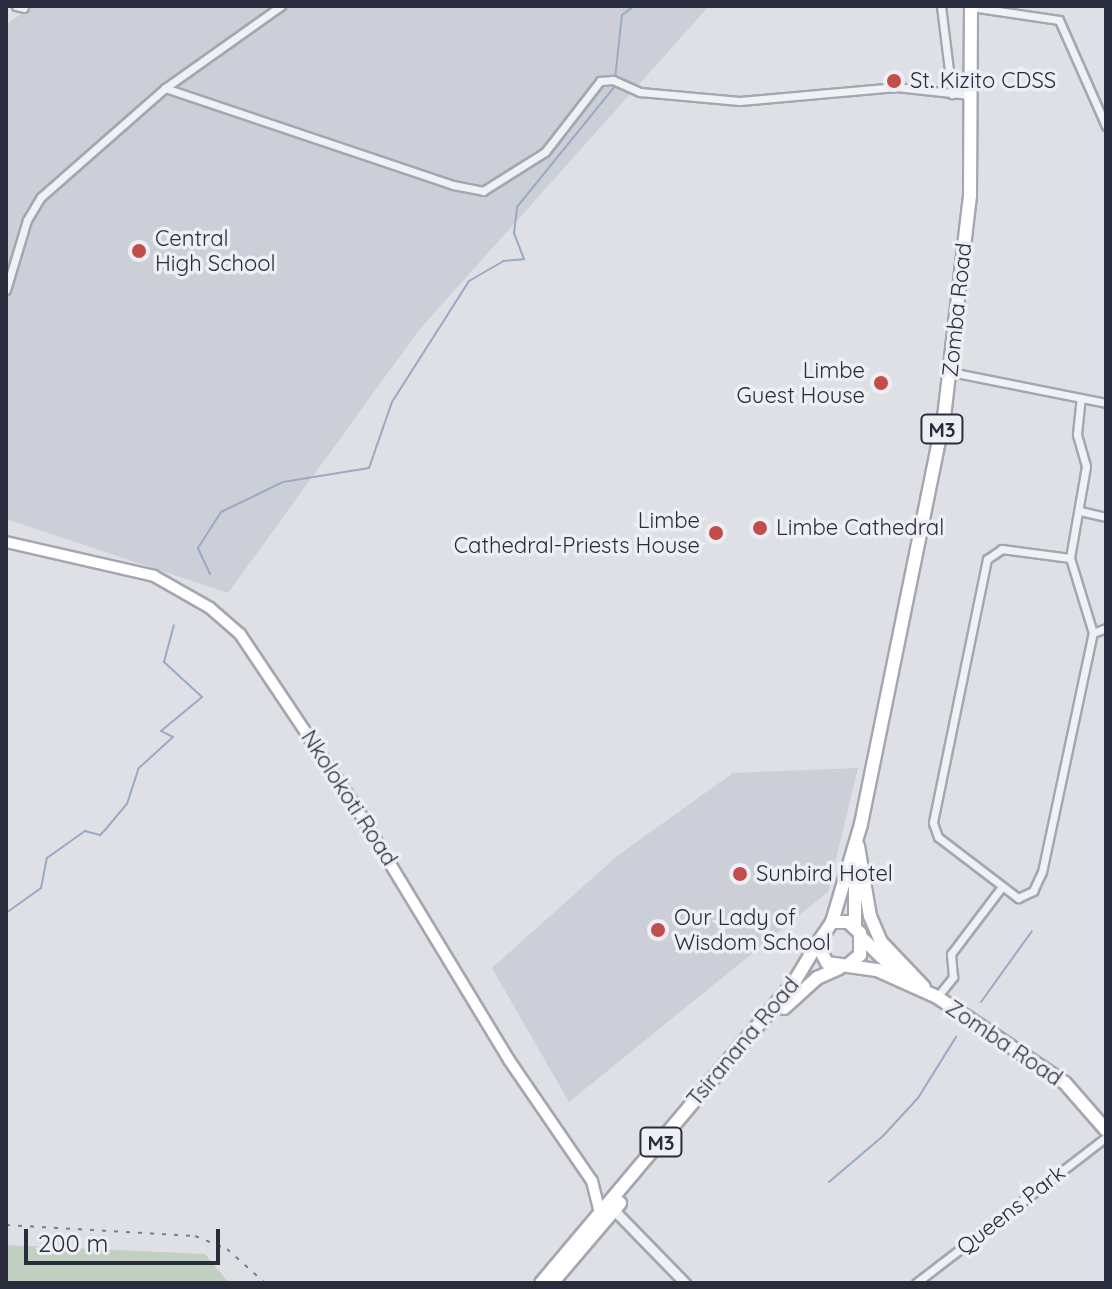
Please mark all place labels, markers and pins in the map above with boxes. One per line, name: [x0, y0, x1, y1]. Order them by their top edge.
place label: St. Kizito CDSS: [910, 68, 1056, 94]
marker: St. Kizito CDSS: [885, 72, 903, 90]
place label: Central High School: [155, 225, 276, 276]
marker: Central High School: [130, 242, 148, 260]
place label: Limbe Guest House: [737, 357, 865, 408]
marker: Limbe Guest House: [872, 374, 890, 392]
place label: Limbe Cathedral-Priests House: [454, 507, 700, 558]
place label: Limbe Cathedral: [776, 515, 944, 541]
marker: Limbe Cathedral: [751, 519, 769, 537]
marker: Limbe Cathedral-Priests House: [707, 524, 725, 542]
place label: Sunbird Hotel: [756, 861, 893, 887]
marker: Sunbird Hotel: [731, 865, 749, 883]
place label: Our Lady of Wisdom School: [674, 904, 831, 956]
marker: Our Lady of Wisdom School: [649, 921, 667, 939]

